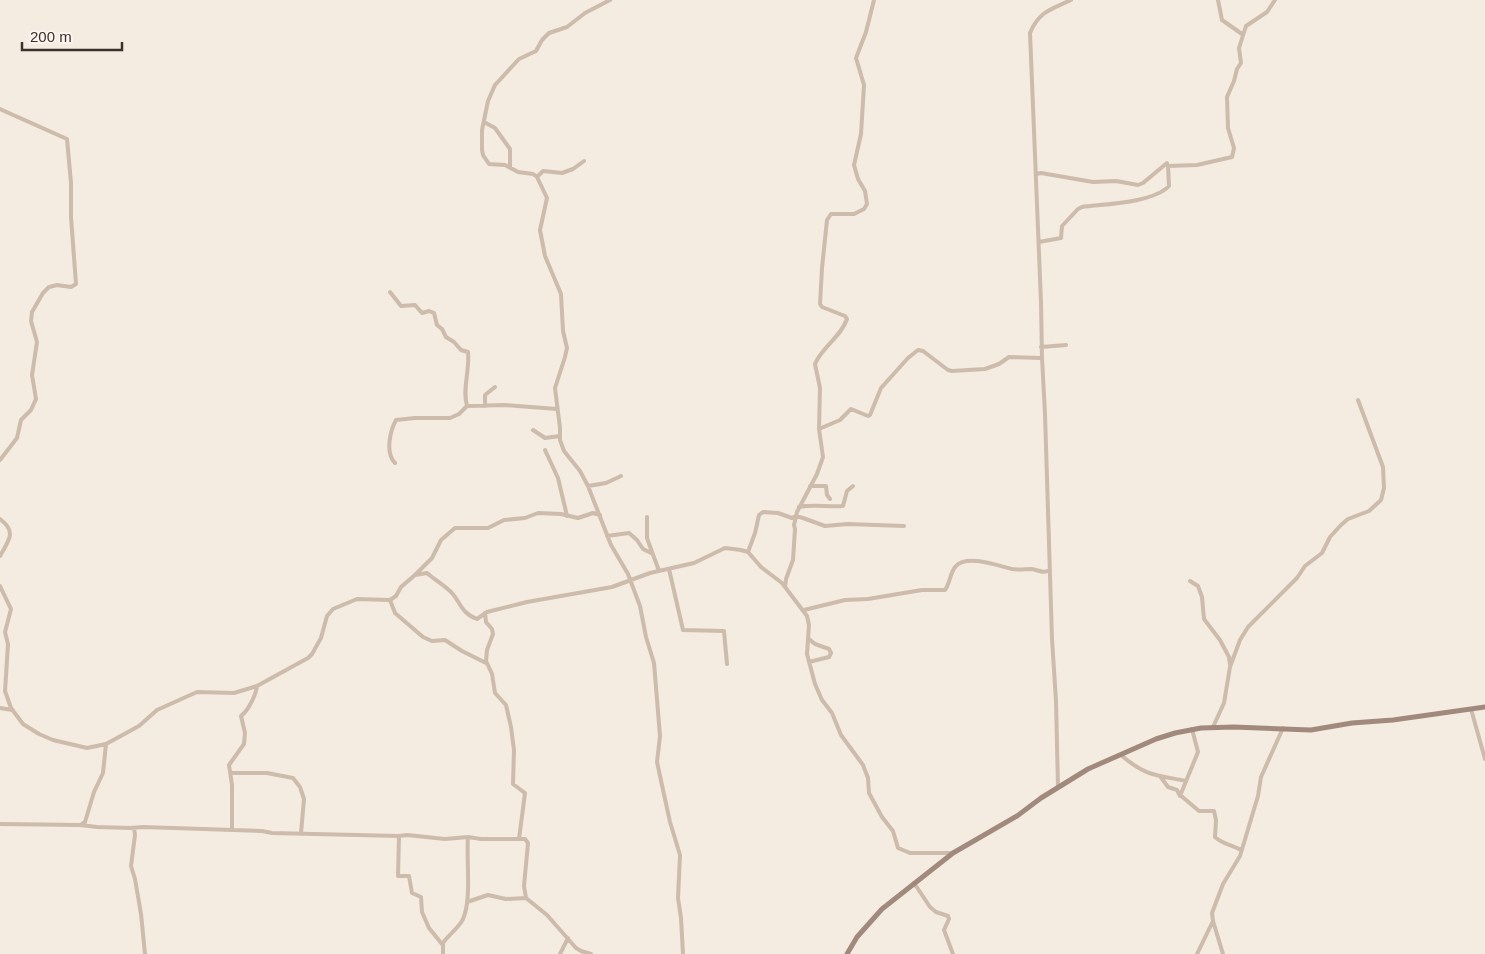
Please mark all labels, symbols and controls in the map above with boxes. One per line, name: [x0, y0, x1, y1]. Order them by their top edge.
scale bar: [22, 20, 122, 52]
text: 200 m: [30, 28, 72, 45]

